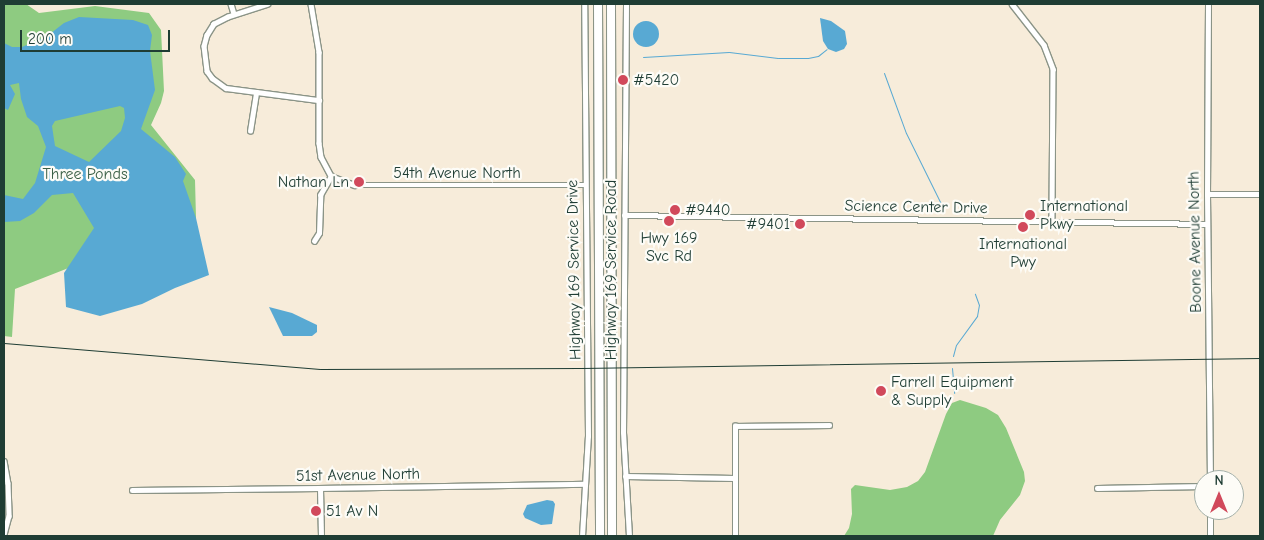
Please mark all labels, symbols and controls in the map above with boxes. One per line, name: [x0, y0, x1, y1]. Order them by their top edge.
scale bar: [22, 20, 172, 52]
text: 200 m: [28, 30, 72, 48]
place label: #5420: [633, 70, 679, 90]
marker: #5420: [617, 74, 629, 86]
street label: 54th Avenue North: [393, 163, 521, 183]
park label: Three Ponds: [42, 164, 128, 184]
street label: Boone Avenue North: [1184, 171, 1206, 313]
place label: Nathan Ln: [278, 172, 349, 192]
marker: Nathan Ln: [353, 176, 365, 188]
street label: Highway 169 Service Drive: [563, 180, 585, 360]
street label: Highway 169 Service Road: [601, 180, 621, 360]
street label: Science Center Drive: [844, 196, 988, 218]
place label: International Pkwy: [1040, 196, 1128, 234]
place label: #9440: [685, 200, 731, 220]
marker: #9440: [669, 204, 681, 216]
marker: International Pkwy: [1024, 209, 1036, 221]
place label: #9401: [746, 214, 790, 234]
marker: Hwy 169 Svc Rd: [663, 215, 675, 227]
marker: #9401: [794, 218, 806, 230]
marker: International Pwy: [1017, 221, 1029, 233]
place label: Hwy 169 Svc Rd: [640, 228, 698, 266]
place label: International Pwy: [979, 234, 1067, 272]
place label: Farrell Equipment & Supply: [891, 372, 1013, 410]
marker: Farrell Equipment & Supply: [875, 385, 887, 397]
street label: 51st Avenue North: [296, 464, 420, 486]
north arrow: [1194, 470, 1244, 520]
text: N: [1214, 472, 1224, 489]
place label: 51 Av N: [326, 501, 378, 521]
marker: 51 Av N: [310, 505, 322, 517]

